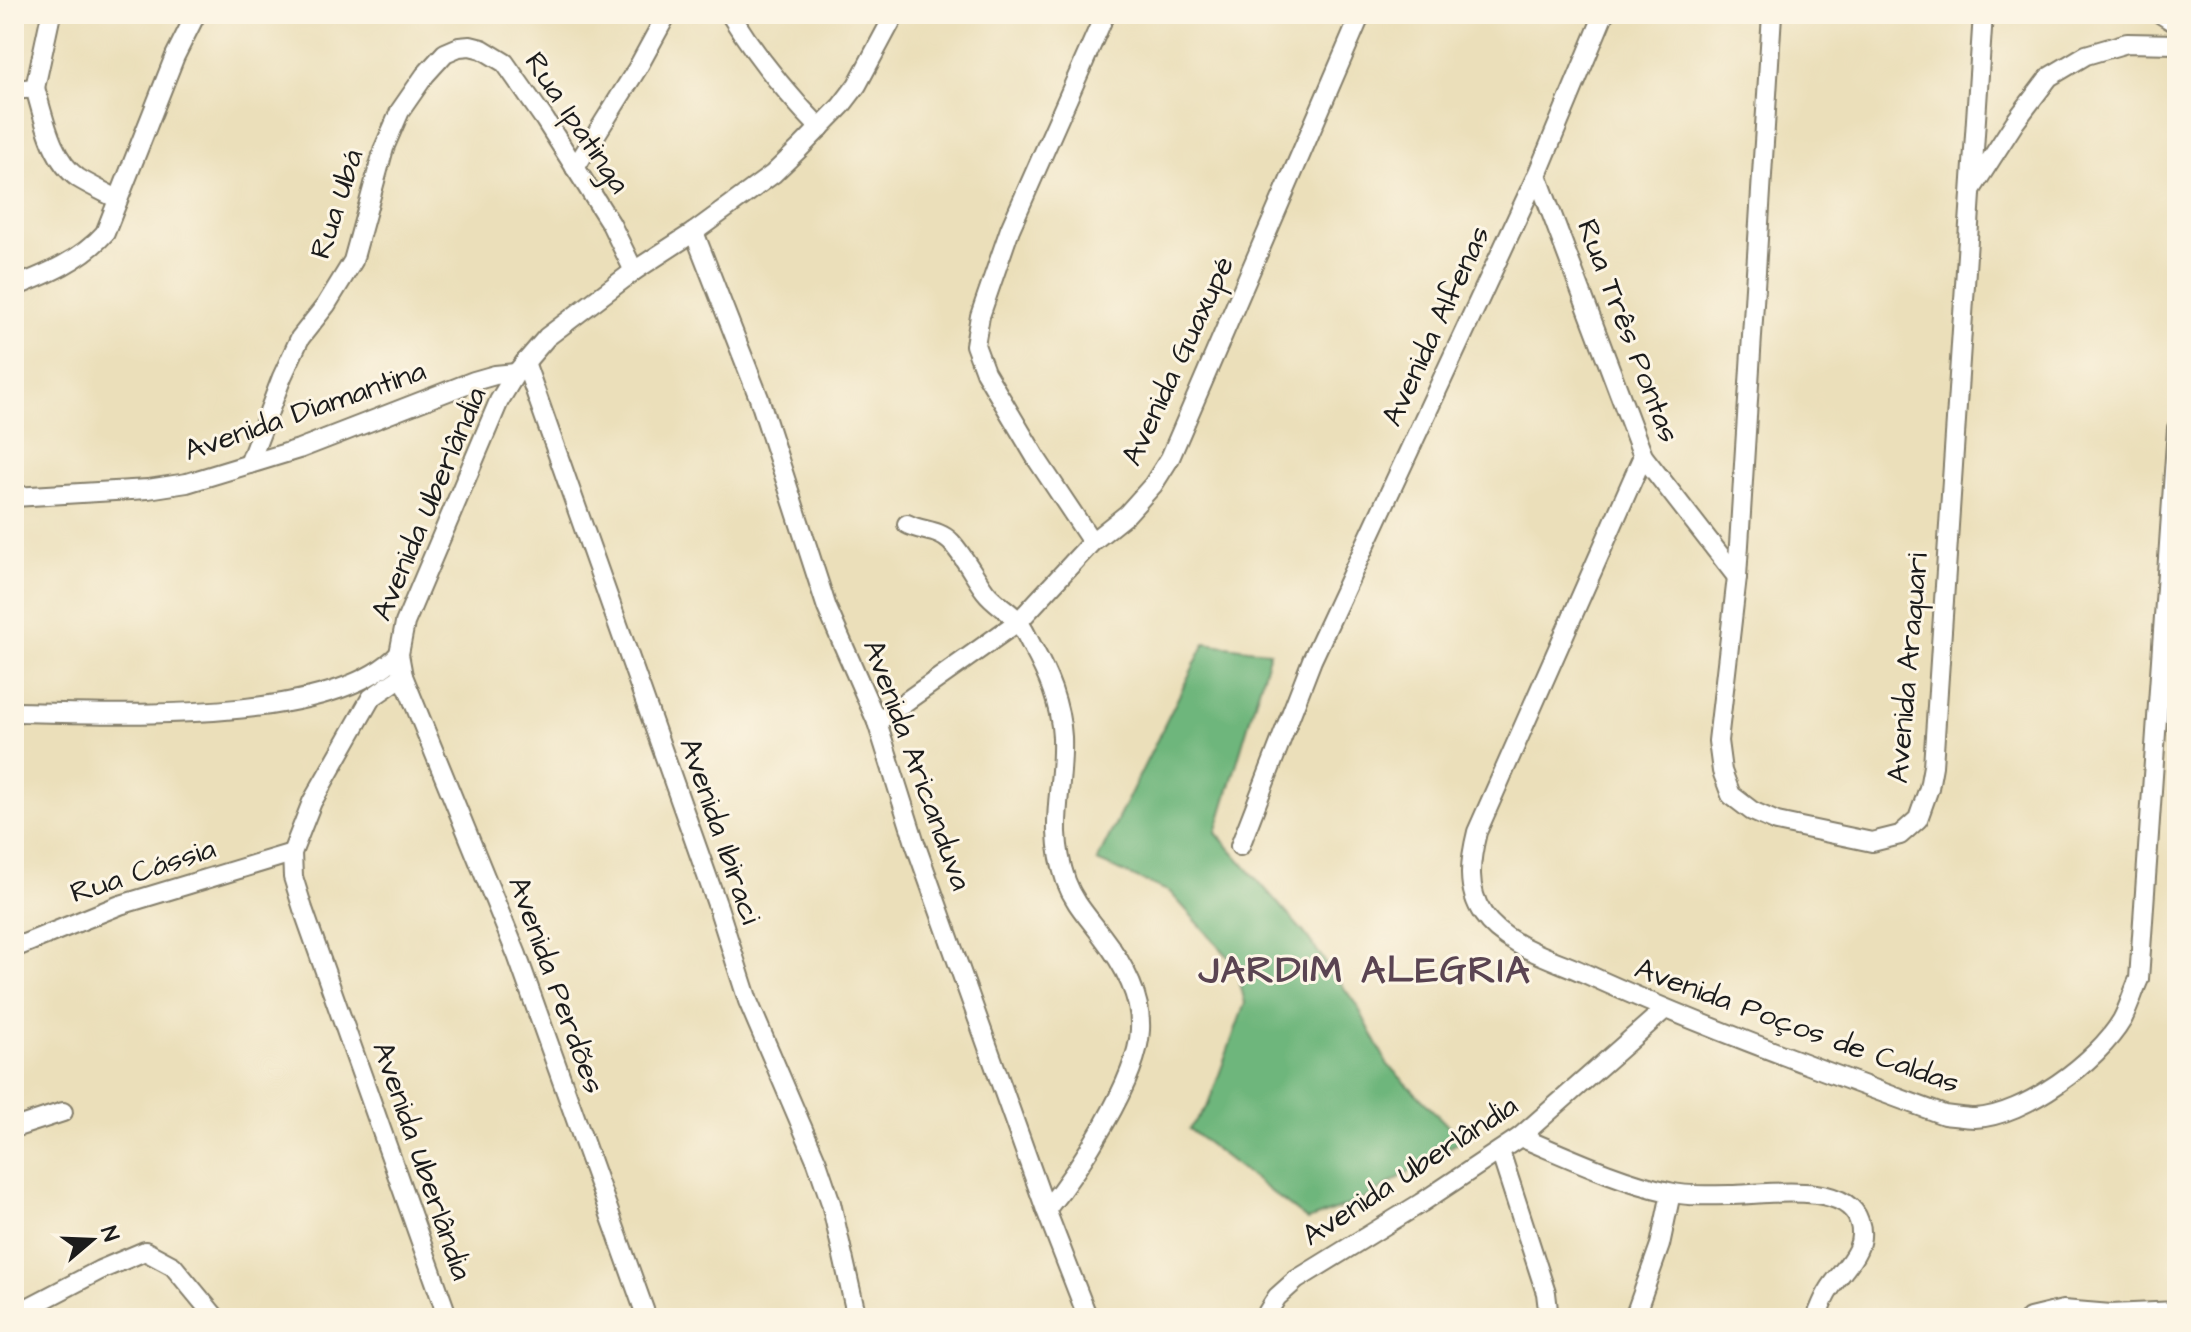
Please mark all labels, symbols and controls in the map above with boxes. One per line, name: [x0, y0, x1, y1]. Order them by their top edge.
street label: Rua Ipatinga: [513, 44, 640, 203]
street label: Rua Ubá: [300, 144, 374, 264]
street label: Rua Três Pontas: [1566, 213, 1690, 449]
street label: Avenida Alfenas: [1371, 219, 1501, 433]
street label: Avenida Guaxupé: [1111, 249, 1245, 473]
street label: Avenida Diamantina: [179, 350, 431, 472]
street label: Avenida Uberlândia: [361, 381, 497, 627]
street label: Avenida Araquari: [1877, 551, 1939, 785]
street label: Avenida Aricanduva: [852, 634, 982, 896]
street label: Avenida Ibiraci: [668, 732, 772, 930]
street label: Rua Cássia: [65, 828, 221, 914]
street label: Avenida Perdões: [497, 870, 615, 1100]
district label: JARDIM ALEGRIA: [1197, 945, 1532, 997]
street label: Avenida Poços de Caldas: [1629, 948, 1965, 1104]
street label: Avenida Uberlândia: [361, 1036, 483, 1286]
street label: Avenida Uberlândia: [1294, 1085, 1526, 1257]
north arrow: [52, 1200, 132, 1280]
text: N: [93, 1222, 126, 1246]

